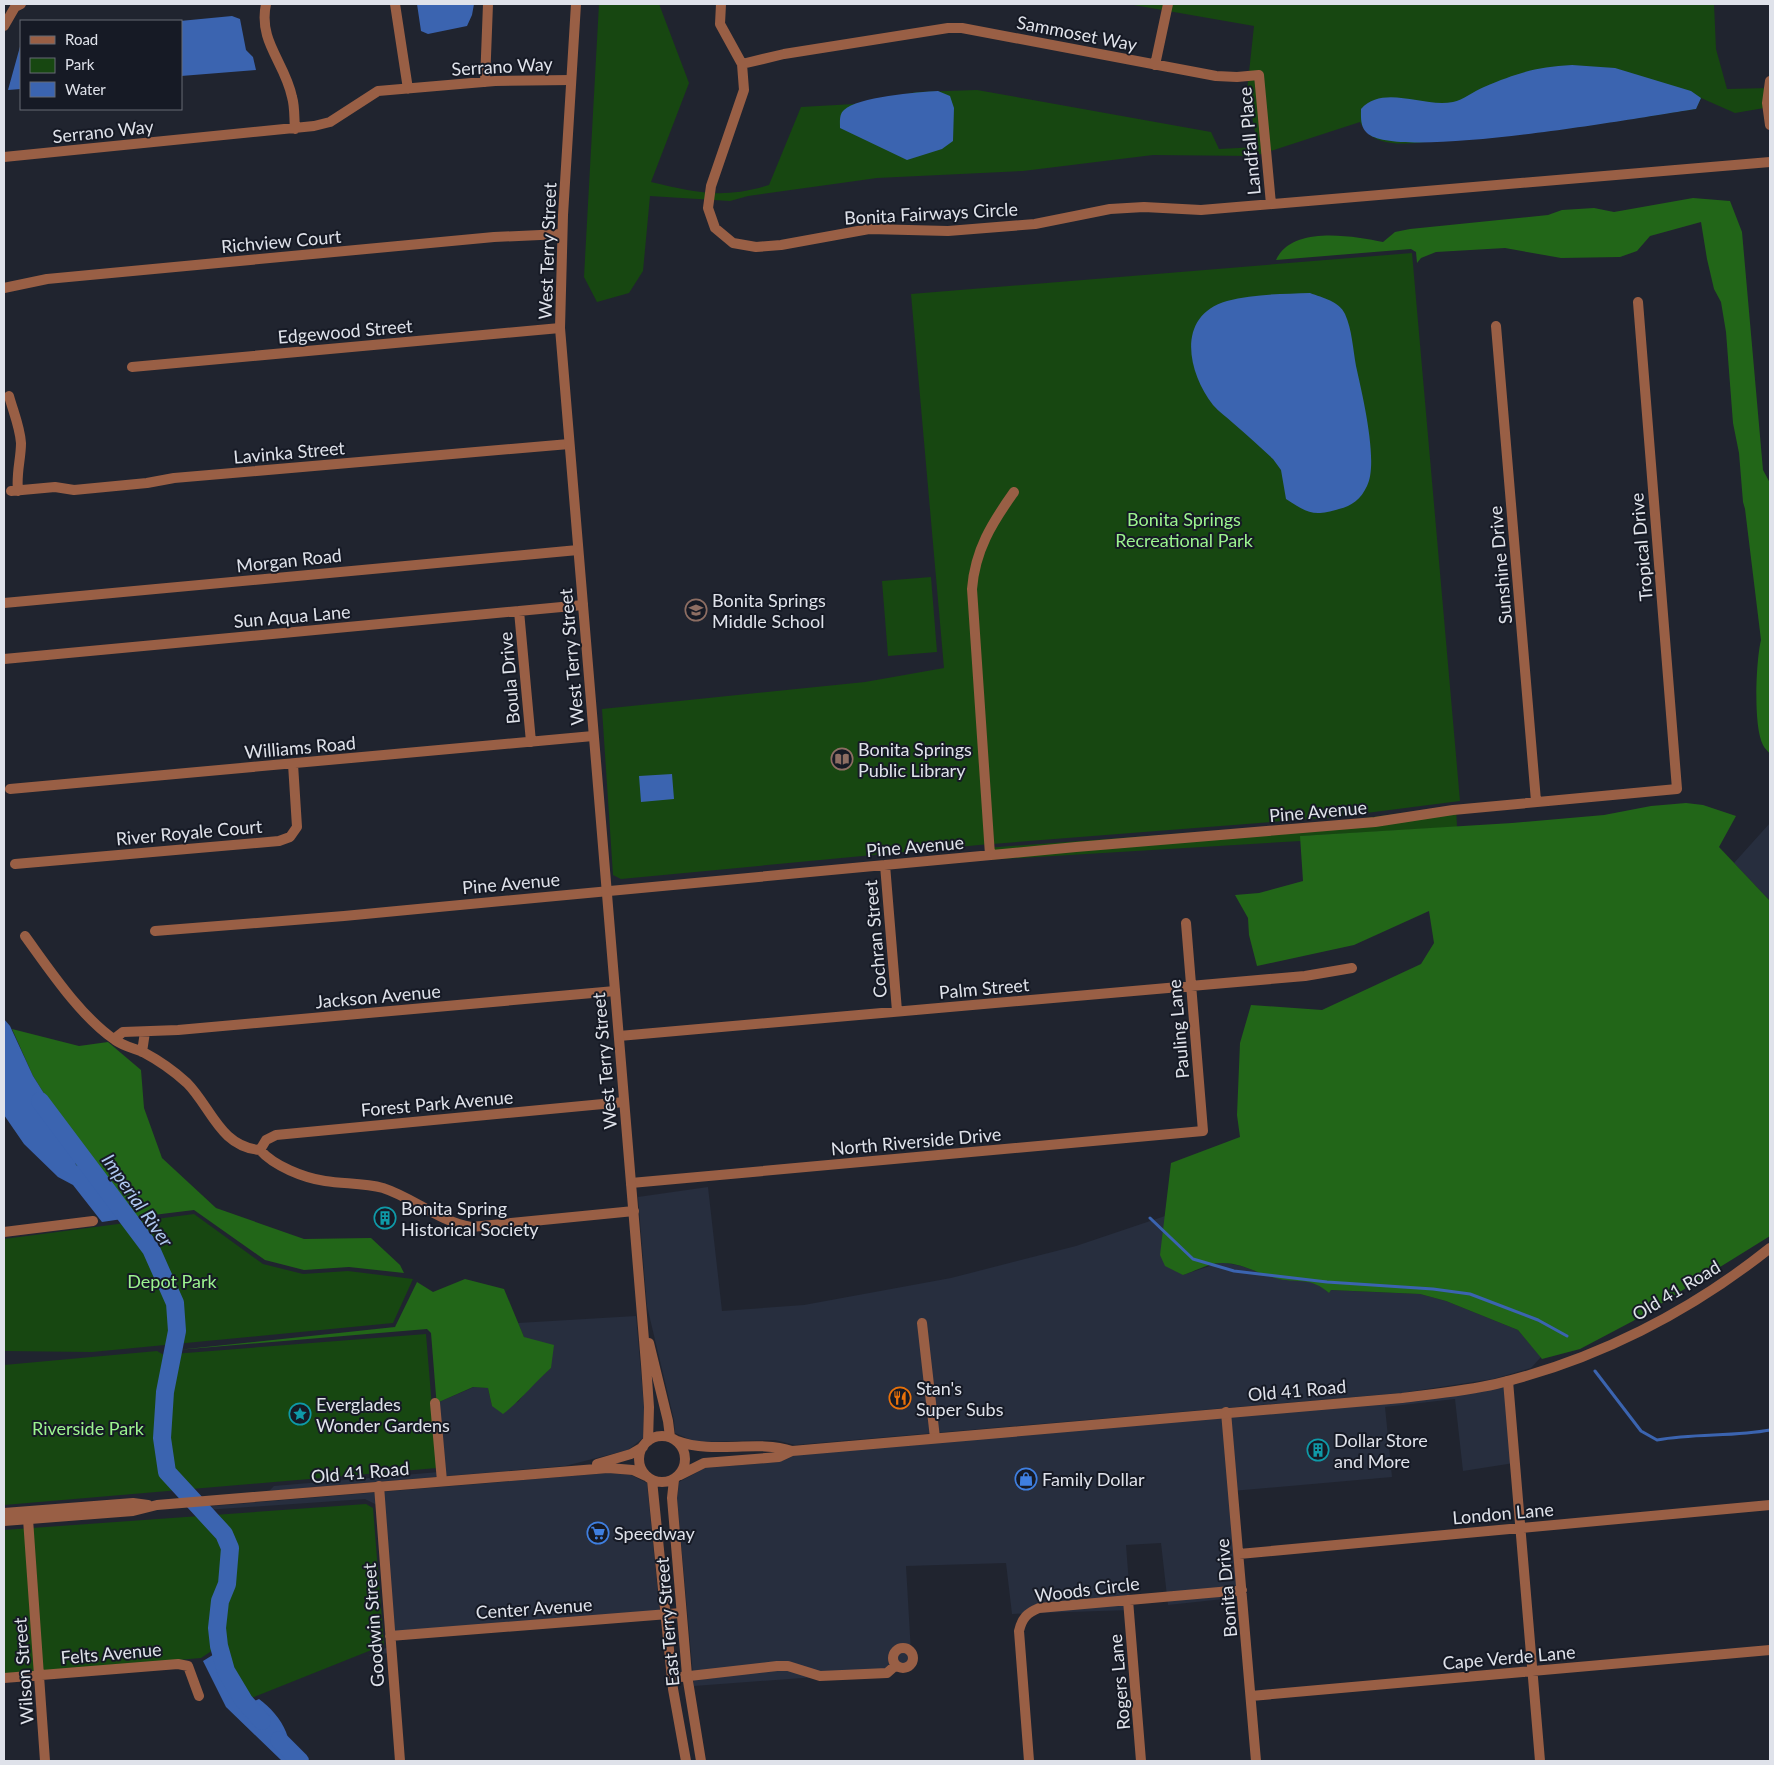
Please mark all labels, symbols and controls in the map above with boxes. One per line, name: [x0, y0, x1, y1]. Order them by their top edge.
street label: Sammoset Way: [1015, 11, 1140, 56]
legend: [20, 20, 182, 110]
text: Road: [65, 30, 98, 48]
street label: Serrano Way: [451, 52, 554, 80]
text: Park: [65, 55, 95, 73]
text: Water: [65, 80, 106, 98]
street label: Landfall Place: [1233, 86, 1265, 196]
street label: Serrano Way: [51, 115, 155, 147]
street label: West Terry Street: [534, 181, 560, 320]
street label: Bonita Fairways Circle: [844, 197, 1018, 229]
street label: Richview Court: [220, 225, 342, 257]
street label: Edgewood Street: [277, 314, 414, 348]
street label: Lavinka Street: [232, 436, 346, 468]
street label: Tropical Drive: [1625, 492, 1657, 602]
street label: Sunshine Drive: [1484, 505, 1516, 625]
park label: Bonita Springs Recreational Park: [1115, 508, 1254, 551]
street label: Morgan Road: [235, 544, 343, 576]
street label: West Terry Street: [554, 587, 588, 726]
place label: Bonita Springs Middle School: [712, 589, 826, 632]
school or university icon: Bonita Springs Middle School: [684, 598, 708, 622]
street label: Sun Aqua Lane: [233, 600, 351, 632]
street label: Boula Drive: [494, 631, 524, 725]
street label: Williams Road: [243, 731, 357, 763]
place label: Bonita Springs Public Library: [858, 738, 972, 781]
library icon: Bonita Springs Public Library: [830, 747, 854, 771]
street label: Pine Avenue: [1268, 796, 1368, 826]
street label: River Royale Court: [115, 815, 264, 849]
street label: Pine Avenue: [865, 831, 965, 861]
street label: Pine Avenue: [461, 868, 561, 898]
street label: Cochran Street: [859, 879, 891, 999]
street label: Palm Street: [938, 973, 1031, 1003]
street label: Pauling Lane: [1163, 978, 1193, 1080]
street label: Jackson Avenue: [314, 980, 442, 1012]
street label: West Terry Street: [587, 991, 621, 1130]
street label: Forest Park Avenue: [360, 1085, 514, 1121]
street label: North Riverside Drive: [830, 1123, 1002, 1159]
water label: Imperial River: [98, 1149, 179, 1251]
place label: Bonita Spring Historical Society: [401, 1197, 539, 1240]
building icon: Bonita Spring Historical Society: [373, 1206, 397, 1230]
street label: Old 41 Road: [1628, 1255, 1724, 1325]
park label: Depot Park: [127, 1270, 218, 1292]
street label: Old 41 Road: [1247, 1375, 1347, 1405]
place label: Stan's Super Subs: [916, 1377, 1004, 1420]
restaurant icon: Stan's Super Subs: [888, 1386, 912, 1410]
place label: Everglades Wonder Gardens: [316, 1393, 450, 1436]
place icon: Everglades Wonder Gardens: [288, 1402, 312, 1426]
park label: Riverside Park: [32, 1417, 145, 1439]
place label: Dollar Store and More: [1334, 1429, 1428, 1472]
building icon: Dollar Store and More: [1306, 1438, 1330, 1462]
street label: Old 41 Road: [310, 1457, 410, 1487]
shop icon: Family Dollar: [1014, 1467, 1038, 1491]
place label: Family Dollar: [1042, 1468, 1145, 1490]
street label: London Lane: [1451, 1498, 1555, 1528]
supermarket icon: Speedway: [586, 1521, 610, 1545]
place label: Speedway: [614, 1522, 696, 1544]
street label: Bonita Drive: [1211, 1538, 1241, 1638]
street label: East Terry Street: [650, 1556, 684, 1687]
street label: Goodwin Street: [358, 1562, 388, 1688]
street label: Woods Circle: [1033, 1572, 1141, 1606]
street label: Center Avenue: [475, 1593, 593, 1623]
street label: Wilson Street: [8, 1616, 38, 1725]
street label: Rogers Lane: [1104, 1633, 1134, 1731]
street label: Felts Avenue: [60, 1638, 162, 1668]
street label: Cape Verde Lane: [1442, 1640, 1576, 1674]

